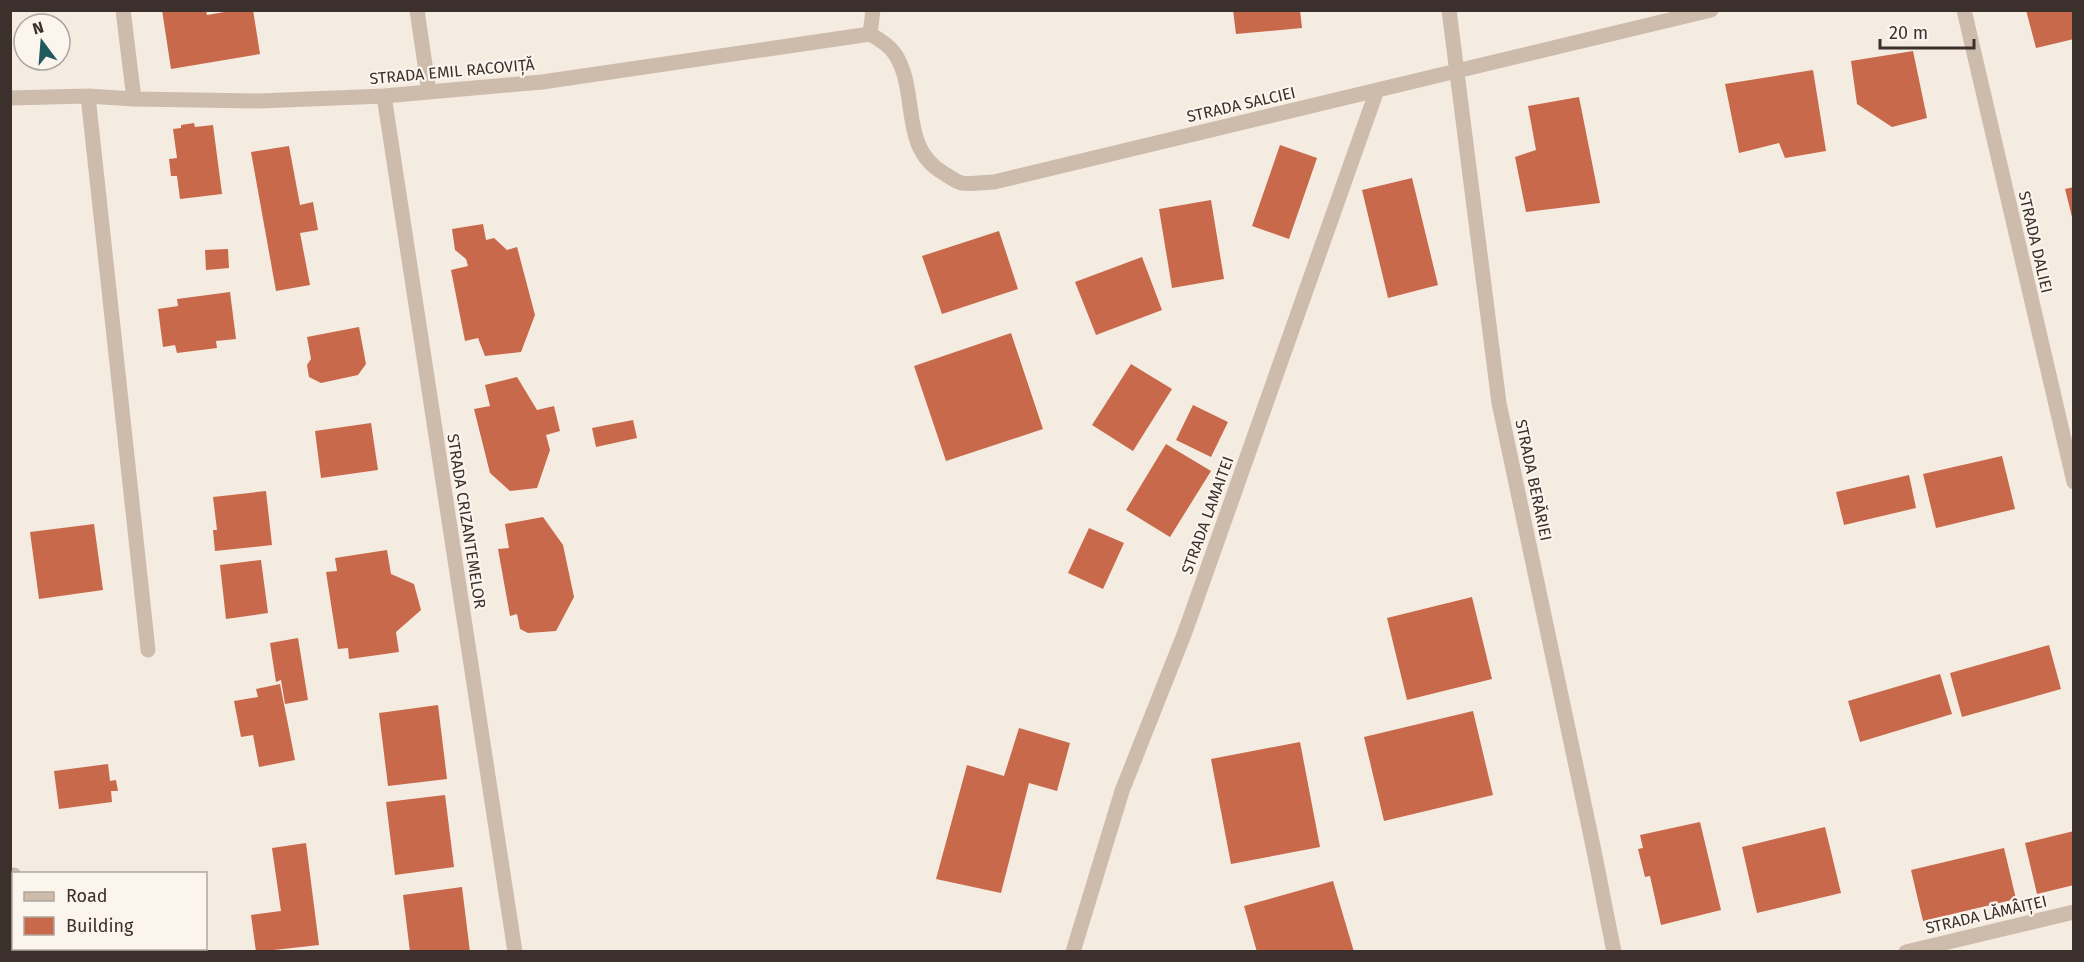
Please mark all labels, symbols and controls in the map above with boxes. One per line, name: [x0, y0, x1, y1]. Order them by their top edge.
north arrow: [12, 12, 72, 72]
scale bar: [1880, 12, 1974, 50]
text: N: [30, 17, 46, 39]
text: 20 m: [1889, 22, 1928, 44]
street label: STRADA EMIL RACOVIȚĂ: [369, 54, 536, 89]
street label: STRADA SALCIEI: [1185, 83, 1297, 126]
street label: STRADA DALIEI: [2015, 189, 2057, 295]
street label: STRADA BERĂRIEI: [1511, 417, 1557, 543]
street label: STRADA CRIZANTEMELOR: [443, 432, 490, 610]
street label: STRADA LAMAITEI: [1177, 454, 1238, 577]
legend: [12, 872, 207, 950]
text: Road: [66, 885, 108, 907]
street label: STRADA LĂMÂIȚEI: [1923, 890, 2049, 939]
text: Building: [66, 915, 134, 937]

